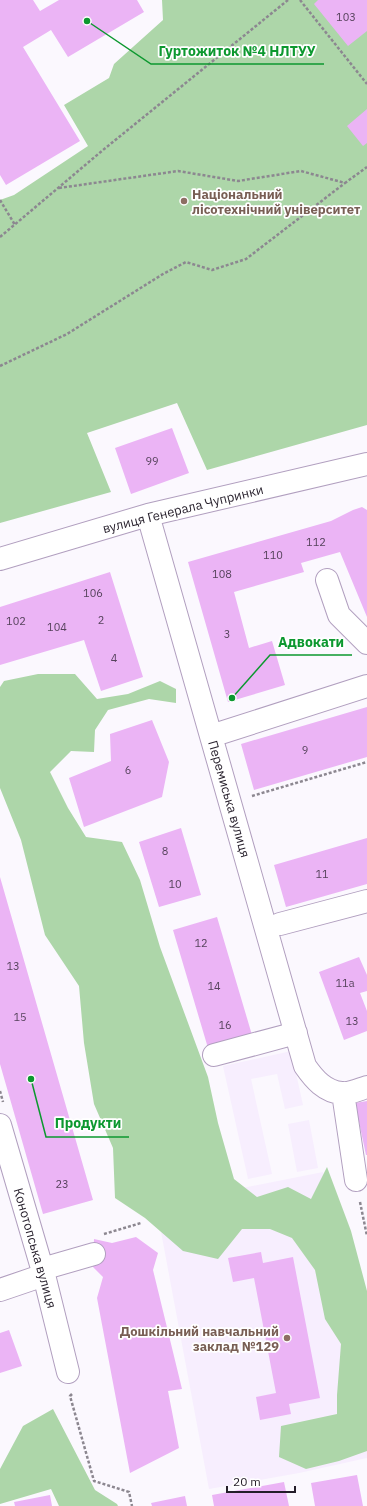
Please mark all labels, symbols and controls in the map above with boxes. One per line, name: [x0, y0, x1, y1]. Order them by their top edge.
house number: 103: [336, 10, 356, 24]
callout: Гуртожиток №4 НЛТУУ: [151, 38, 324, 64]
text: Гуртожиток №4 НЛТУУ: [158, 42, 316, 60]
place label: Національний лісотехнічний університет: [192, 186, 361, 218]
marker: Національний лісотехнічний університет: [179, 196, 189, 206]
house number: 99: [145, 454, 159, 468]
street label: вулиця Генерала Чупринки: [101, 481, 265, 537]
house number: 112: [306, 535, 326, 549]
house number: 110: [263, 548, 283, 562]
house number: 108: [212, 567, 232, 581]
house number: 106: [83, 586, 103, 600]
house number: 2: [98, 613, 104, 627]
house number: 102: [6, 614, 26, 628]
house number: 104: [47, 620, 67, 634]
house number: 3: [224, 627, 230, 641]
callout: Адвокати: [270, 629, 352, 655]
text: Адвокати: [278, 633, 344, 651]
house number: 4: [111, 651, 118, 665]
street label: Перемиська вулиця: [204, 738, 254, 860]
house number: 9: [302, 743, 308, 757]
house number: 6: [125, 763, 131, 777]
house number: 8: [162, 844, 168, 858]
house number: 11: [315, 867, 329, 881]
house number: 10: [168, 877, 182, 891]
house number: 12: [194, 936, 208, 950]
house number: 13: [6, 959, 20, 973]
house number: 11а: [335, 976, 355, 990]
house number: 14: [207, 979, 221, 993]
house number: 15: [13, 1010, 27, 1024]
house number: 13: [345, 1014, 359, 1028]
house number: 16: [218, 1018, 232, 1032]
callout: Продукти: [46, 1111, 129, 1137]
text: Продукти: [55, 1114, 121, 1132]
house number: 23: [55, 1177, 69, 1191]
street label: Конотопська вулиця: [10, 1186, 60, 1310]
place label: Дошкільний навчальний заклад №129: [120, 1323, 279, 1355]
marker: Дошкільний навчальний заклад №129: [282, 1333, 292, 1343]
scale bar: [227, 1468, 295, 1494]
text: 20 m: [233, 1474, 261, 1489]

